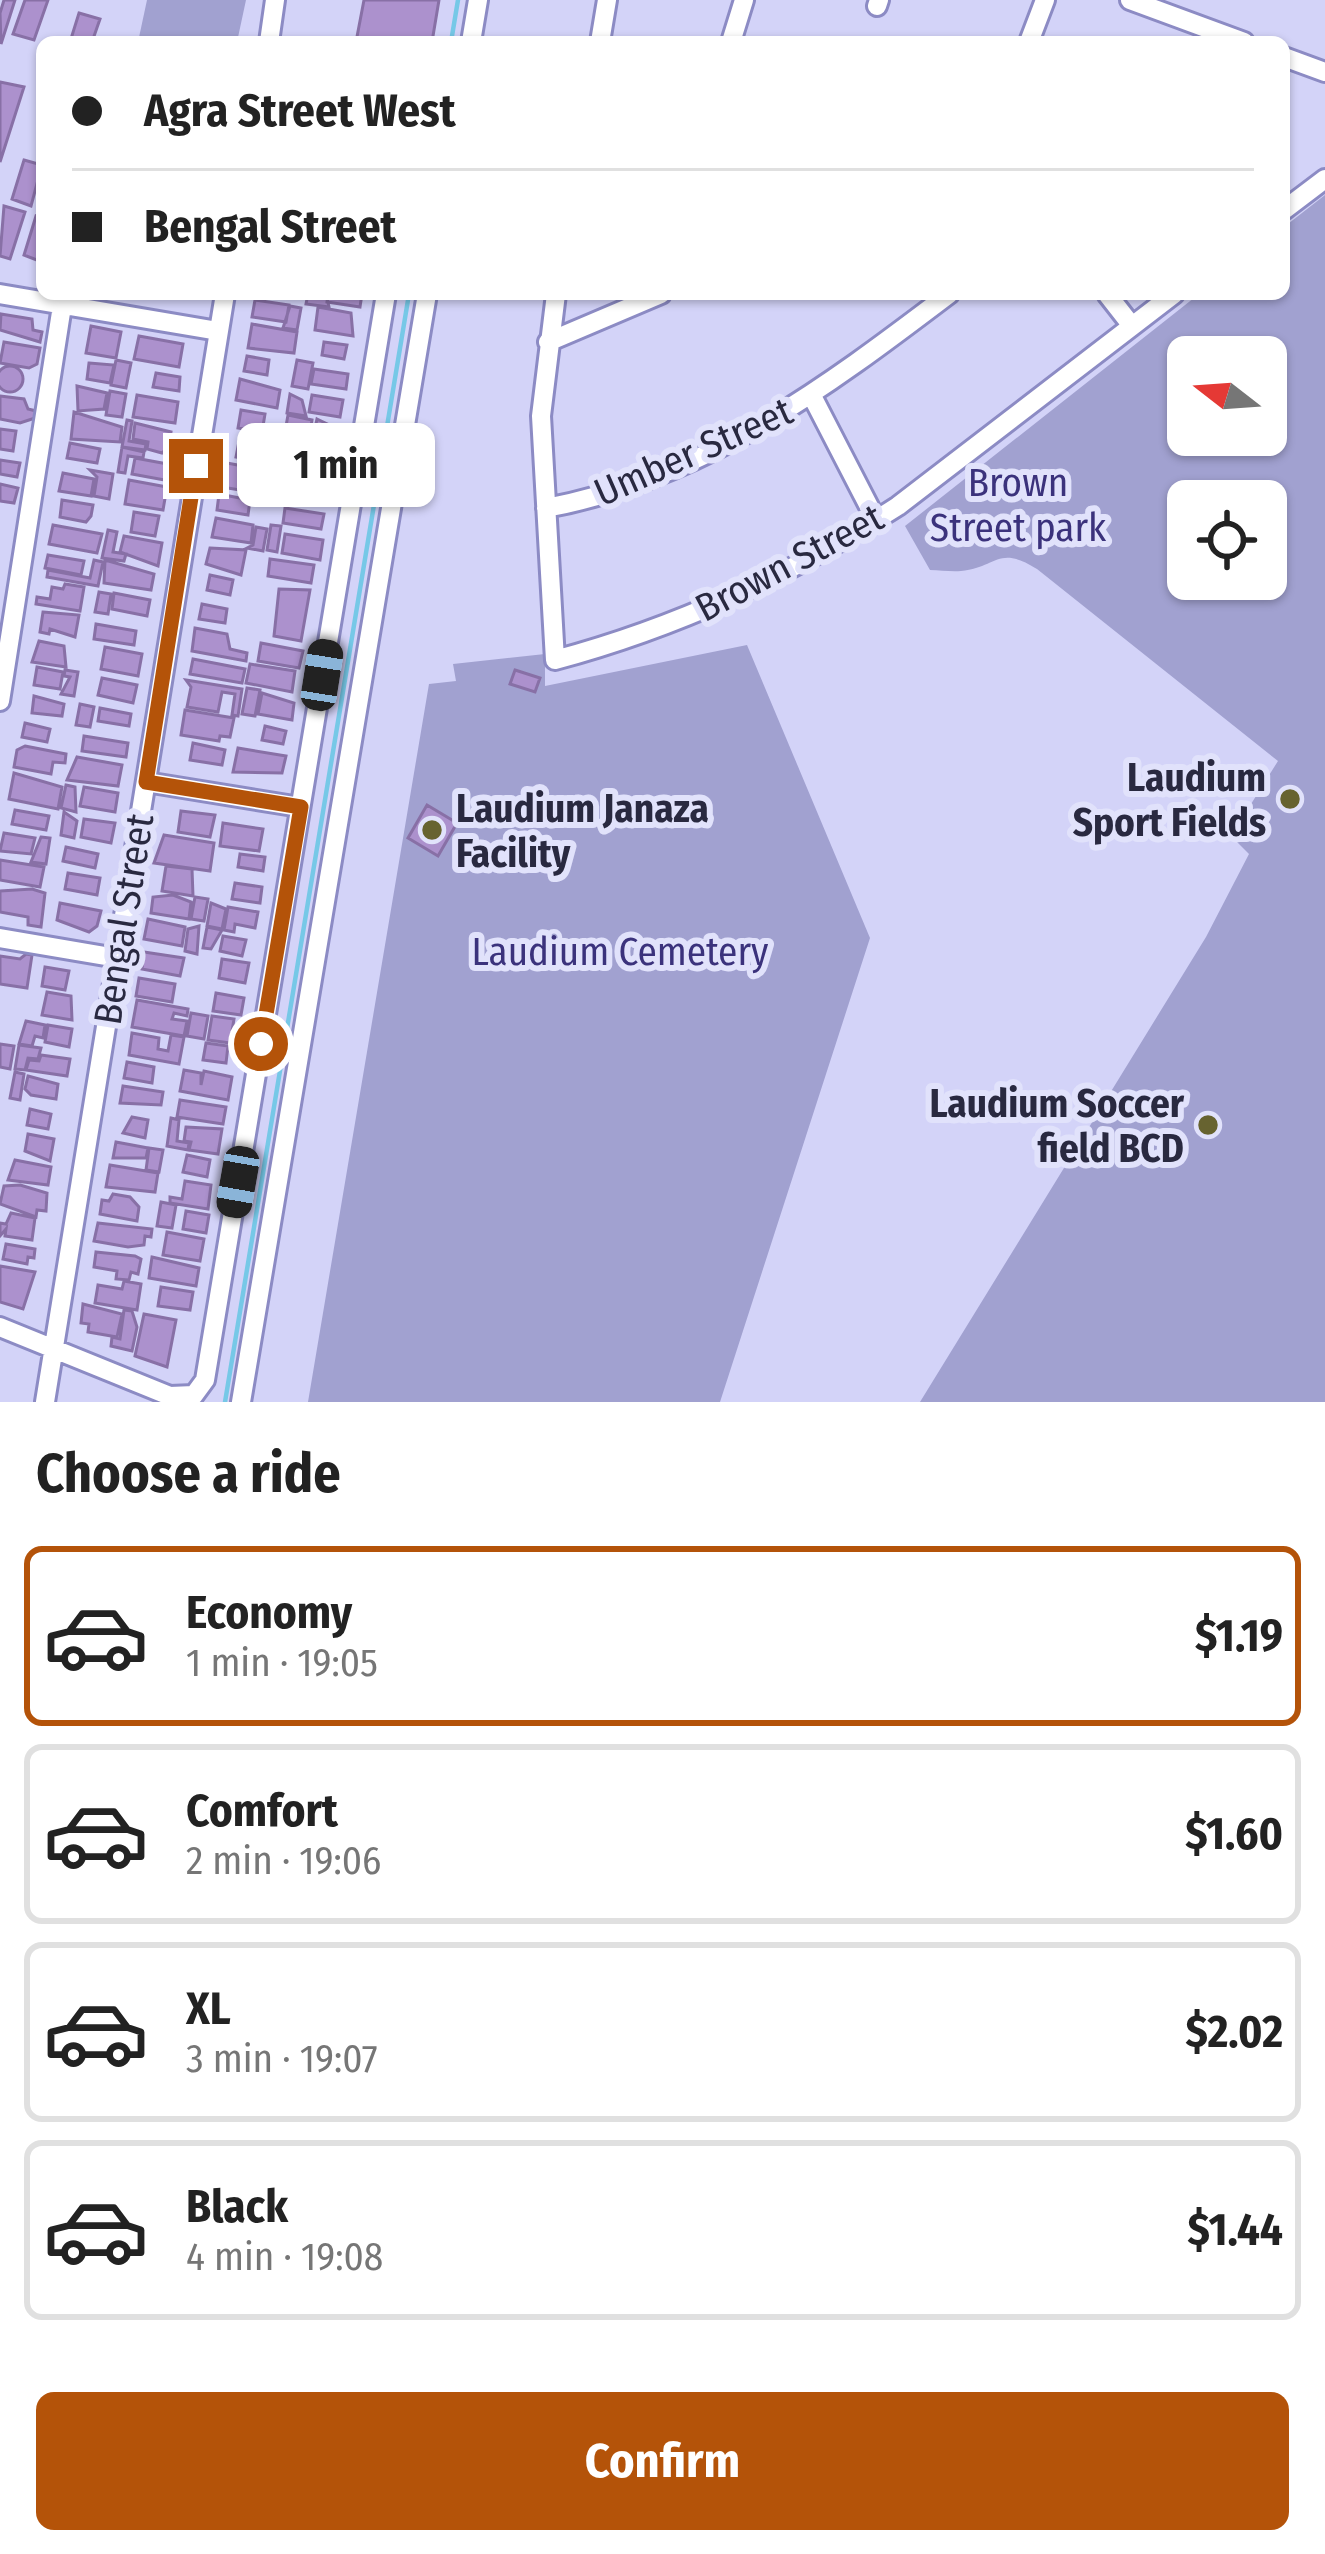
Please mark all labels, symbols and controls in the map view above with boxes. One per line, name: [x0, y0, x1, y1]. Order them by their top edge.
text: Agra Street West: [144, 84, 456, 138]
text: Bengal Street: [144, 200, 396, 254]
north arrow: [1167, 336, 1287, 456]
map controls: [1167, 336, 1287, 600]
street label: Umber Street: [587, 388, 800, 516]
callout: 1 min: [238, 424, 436, 508]
route end: [169, 439, 223, 493]
text: 1 min: [294, 442, 378, 488]
park label: Brown Street park: [930, 460, 1107, 551]
button: locate: [1167, 480, 1287, 600]
street label: Brown Street: [688, 494, 891, 631]
car: [299, 637, 345, 713]
place label: Laudium Sport Fields: [1073, 755, 1266, 846]
place label: Laudium Janaza Facility: [456, 786, 709, 877]
marker: Laudium Sport Fields: [1277, 786, 1303, 812]
street label: Bengal Street: [85, 810, 163, 1028]
marker: Laudium Janaza Facility: [419, 817, 445, 843]
park label: Laudium Cemetery: [472, 929, 769, 975]
route start: [234, 1017, 288, 1071]
place label: Laudium Soccer field BCD: [929, 1081, 1185, 1172]
marker: Laudium Soccer field BCD: [1195, 1112, 1221, 1138]
car: [214, 1143, 262, 1221]
text: Choose a ride: [36, 1442, 341, 1506]
icon: car: [42, 1582, 150, 1690]
text: Economy: [186, 1586, 352, 1640]
text: $1.19: [1195, 1609, 1283, 1663]
text: 1 min · 19:05: [186, 1640, 378, 1686]
icon: car: [42, 1780, 150, 1888]
text: Comfort: [186, 1784, 338, 1838]
text: $1.60: [1185, 1807, 1283, 1861]
text: 2 min · 19:06: [186, 1838, 381, 1884]
icon: car: [42, 1978, 150, 2086]
text: XL: [186, 1982, 231, 2036]
text: $2.02: [1186, 2005, 1283, 2059]
text: 3 min · 19:07: [186, 2036, 378, 2082]
icon: car: [42, 2176, 150, 2284]
text: Black: [186, 2180, 288, 2234]
text: $1.44: [1188, 2203, 1283, 2257]
text: 4 min · 19:08: [186, 2234, 383, 2280]
button: Confirm: [36, 2392, 1289, 2530]

